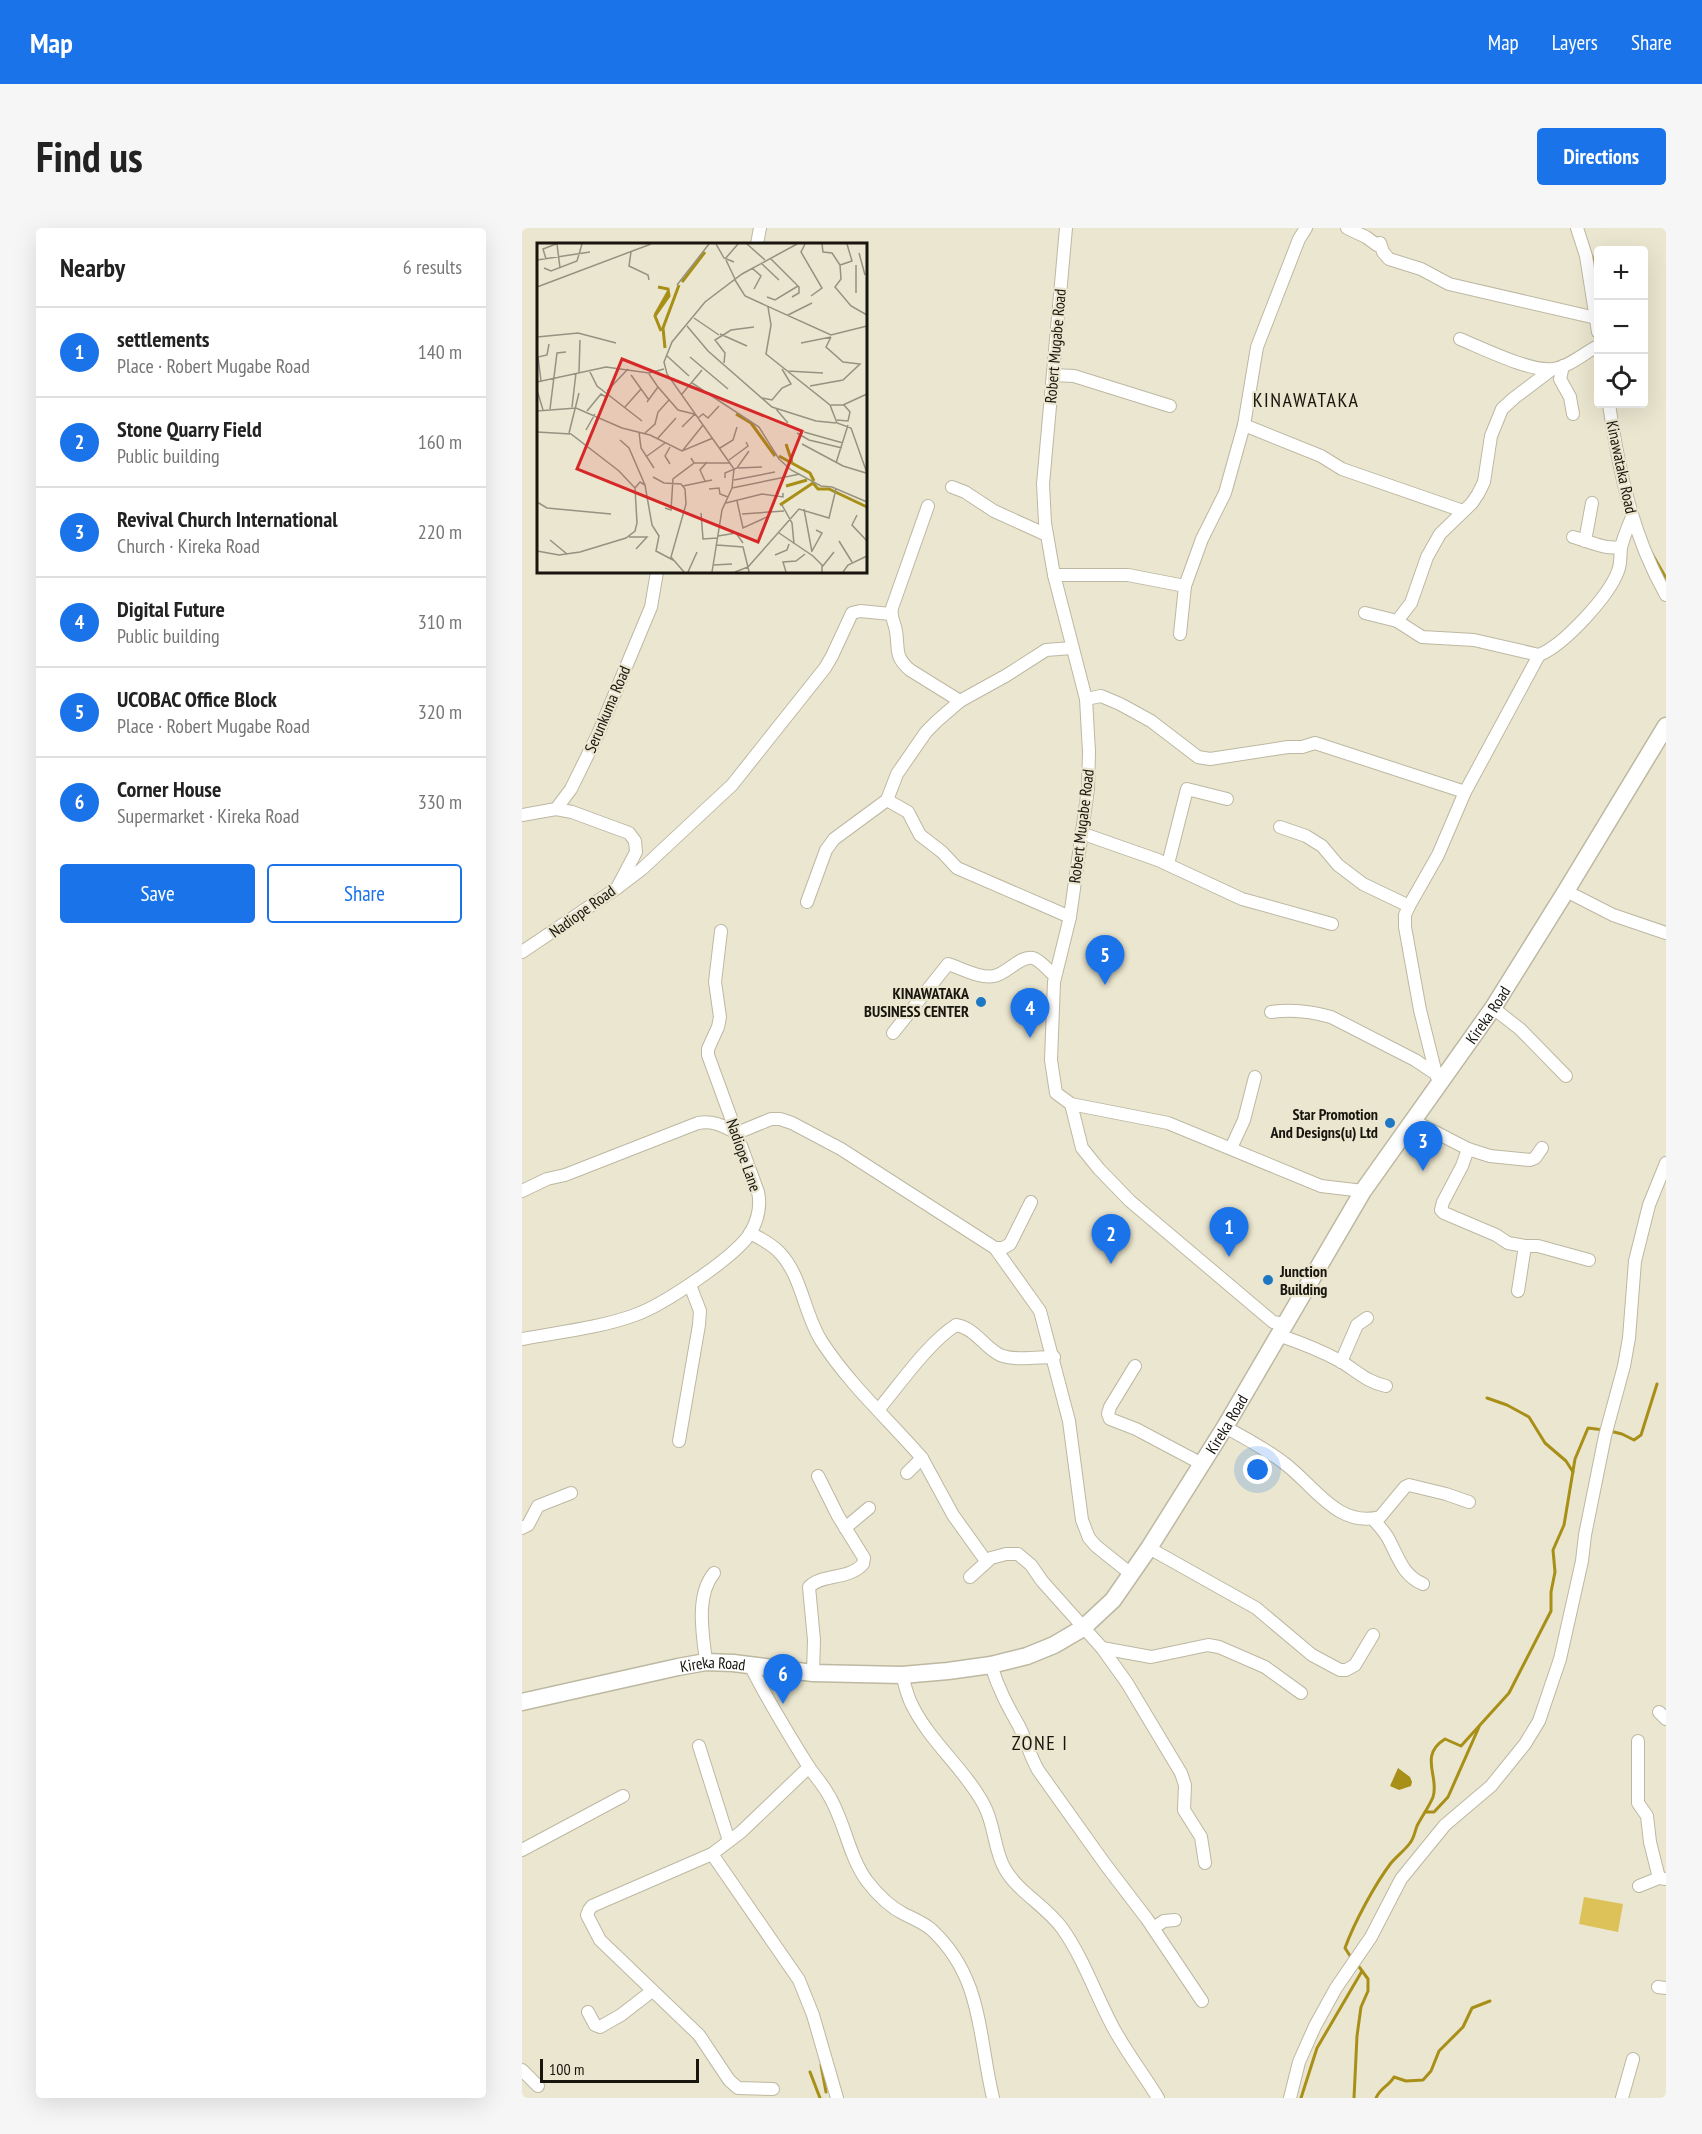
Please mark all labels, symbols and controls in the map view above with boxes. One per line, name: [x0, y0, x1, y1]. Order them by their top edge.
text: Map: [30, 24, 73, 61]
text: Map: [1488, 29, 1519, 56]
text: Layers: [1552, 29, 1598, 56]
text: Share: [1631, 29, 1672, 56]
button: Directions: [1537, 128, 1666, 185]
text: Find us: [36, 129, 143, 184]
inset map: [537, 243, 867, 573]
map controls: [1594, 246, 1648, 408]
button: +: [1594, 246, 1648, 300]
text: Nearby: [60, 251, 125, 284]
text: 6 results: [403, 254, 462, 280]
street label: Robert Mugabe Road: [1040, 288, 1070, 404]
button: −: [1594, 300, 1648, 354]
text: settlements: [117, 325, 210, 353]
text: 1: [75, 339, 84, 365]
text: 140 m: [418, 339, 462, 365]
text: Place · Robert Mugabe Road: [117, 353, 310, 379]
button: locate: [1594, 354, 1648, 408]
district label: KINAWATAKA: [1253, 387, 1359, 413]
text: Stone Quarry Field: [117, 415, 262, 443]
street label: Kinawataka Road: [1602, 419, 1642, 515]
text: 2: [75, 429, 84, 455]
text: 160 m: [418, 429, 462, 455]
text: Public building: [117, 443, 220, 469]
text: Revival Church International: [117, 505, 338, 533]
text: 3: [75, 519, 84, 545]
text: 220 m: [418, 519, 462, 545]
text: Church · Kireka Road: [117, 533, 260, 559]
text: Digital Future: [117, 595, 225, 623]
text: 4: [75, 609, 84, 635]
text: 310 m: [418, 609, 462, 635]
text: Public building: [117, 623, 220, 649]
street label: Serunkuma Road: [580, 662, 634, 755]
text: UCOBAC Office Block: [117, 685, 277, 713]
text: 5: [75, 699, 84, 725]
text: 320 m: [418, 699, 462, 725]
text: Place · Robert Mugabe Road: [117, 713, 310, 739]
street label: Robert Mugabe Road: [1064, 768, 1098, 884]
text: Corner House: [117, 775, 221, 803]
text: 6: [75, 789, 84, 815]
text: 330 m: [418, 789, 462, 815]
text: Supermarket · Kireka Road: [117, 803, 299, 829]
button: Save: [60, 864, 255, 923]
button: Share: [267, 864, 462, 923]
street label: Nadiope Road: [545, 880, 619, 942]
pin: 5: [1086, 936, 1124, 985]
street label: Kireka Road: [1461, 982, 1514, 1048]
place label: KINAWATAKA BUSINESS CENTER: [864, 983, 970, 1021]
pin: 4: [1010, 988, 1050, 1038]
marker: KINAWATAKA BUSINESS CENTER: [974, 995, 988, 1009]
place label: Star Promotion And Designs(u) Ltd: [1269, 1104, 1378, 1142]
street label: Nadiope Lane: [722, 1116, 766, 1194]
marker: Star Promotion And Designs(u) Ltd: [1383, 1116, 1397, 1130]
pin: 3: [1404, 1122, 1442, 1171]
pin: 1: [1210, 1208, 1248, 1257]
pin: 2: [1092, 1214, 1130, 1264]
place label: Junction Building: [1279, 1261, 1327, 1299]
marker: Junction Building: [1261, 1273, 1275, 1287]
street label: Kireka Road: [1201, 1391, 1252, 1457]
your location: [1243, 1455, 1272, 1484]
street label: Kireka Road: [678, 1652, 747, 1676]
pin: 6: [764, 1654, 802, 1704]
district label: ZONE I: [1012, 1730, 1068, 1756]
scale bar: [540, 2056, 699, 2084]
text: 100 m: [549, 2059, 584, 2079]

